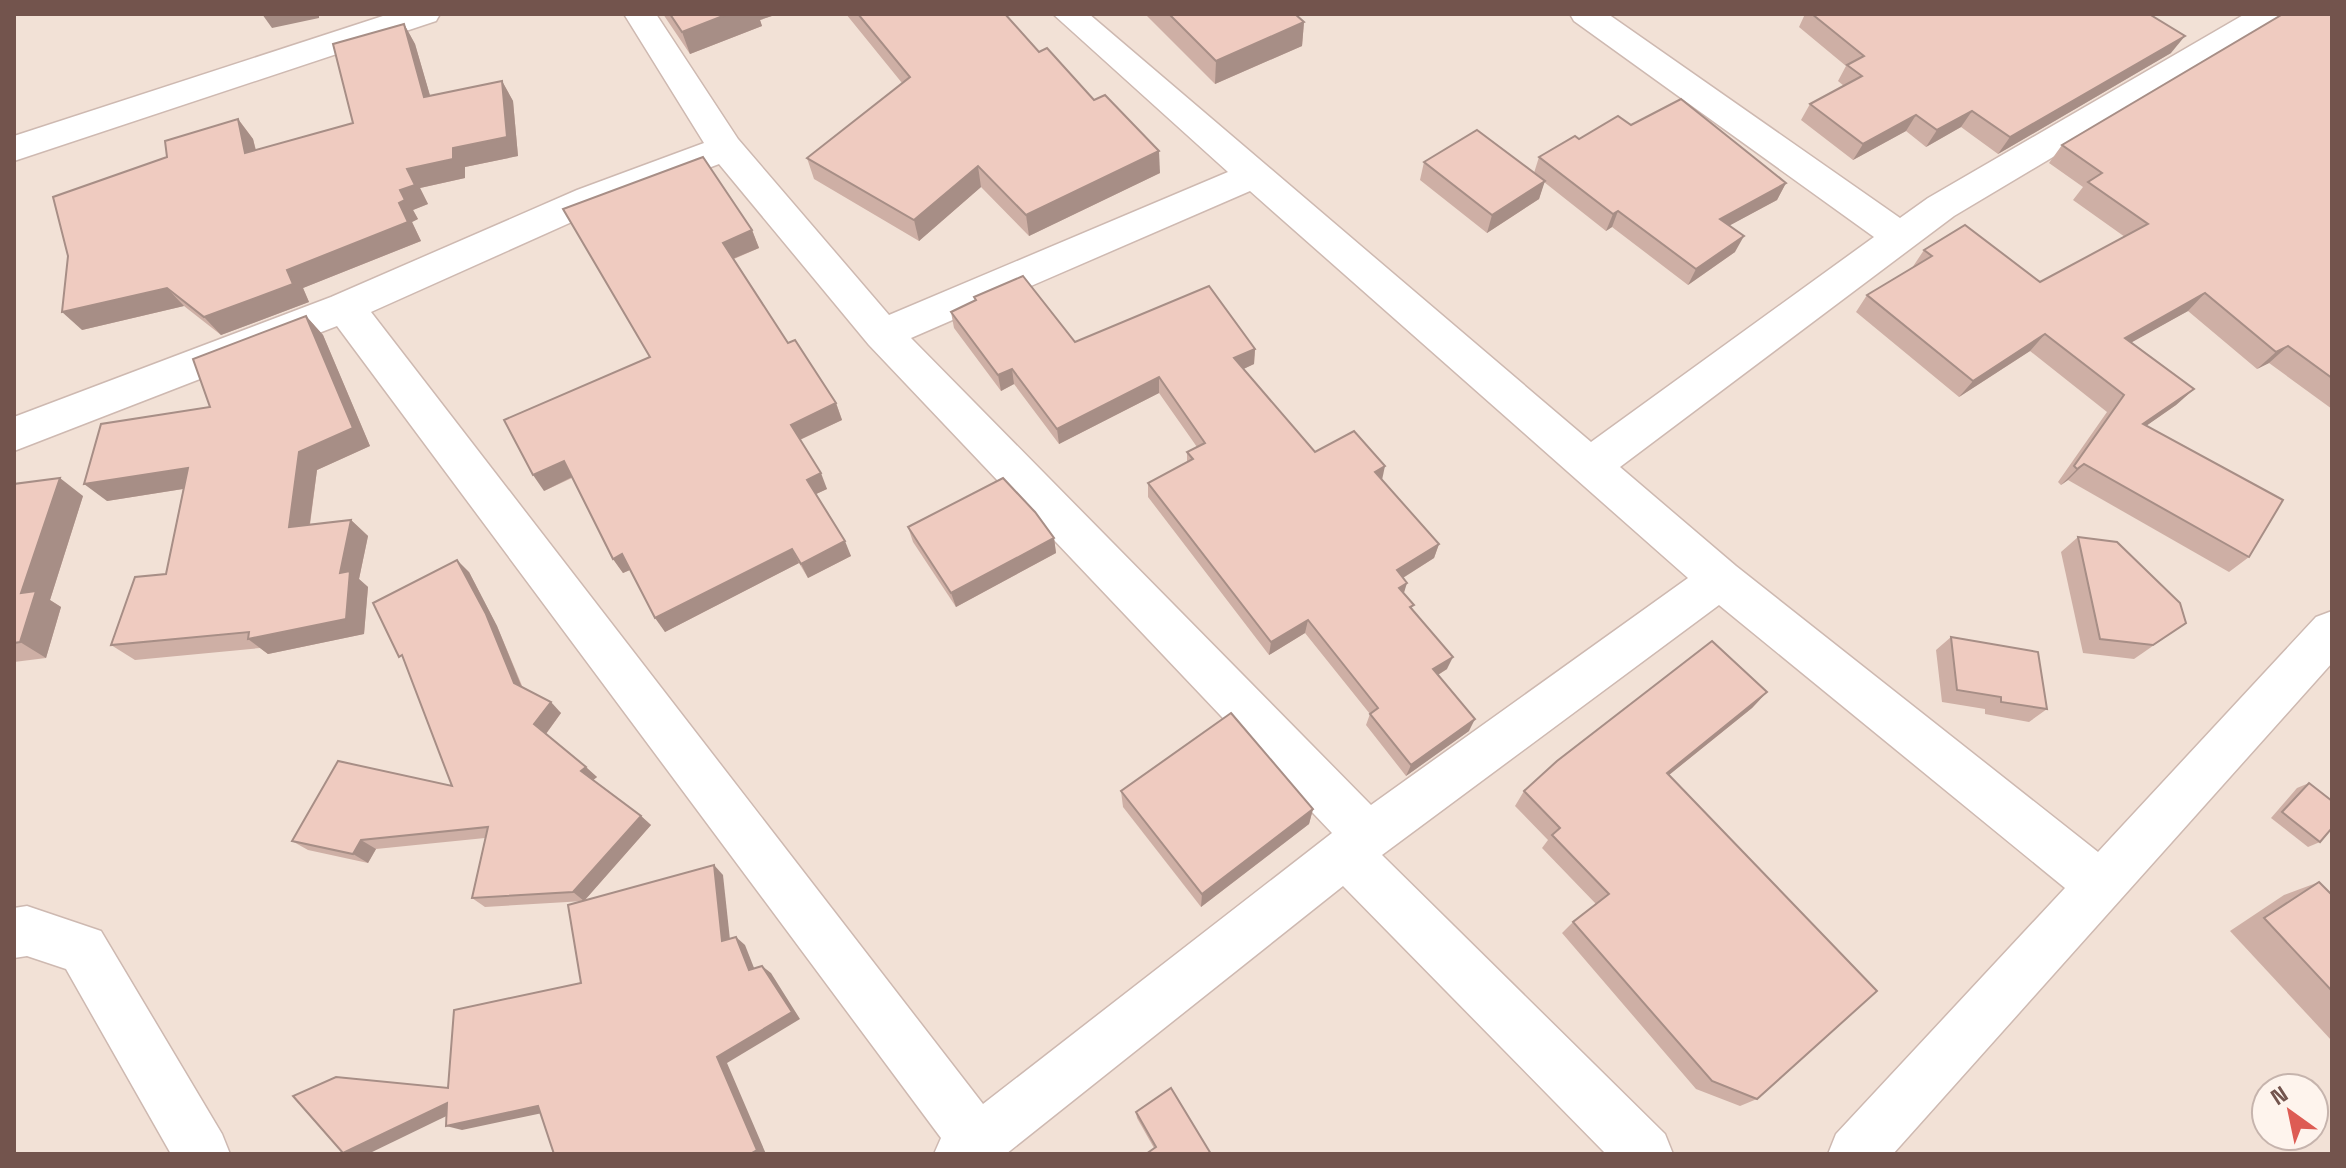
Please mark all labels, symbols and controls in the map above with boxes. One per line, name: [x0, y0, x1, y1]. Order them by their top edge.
north arrow: [2250, 1072, 2330, 1152]
text: N: [2265, 1079, 2293, 1111]

